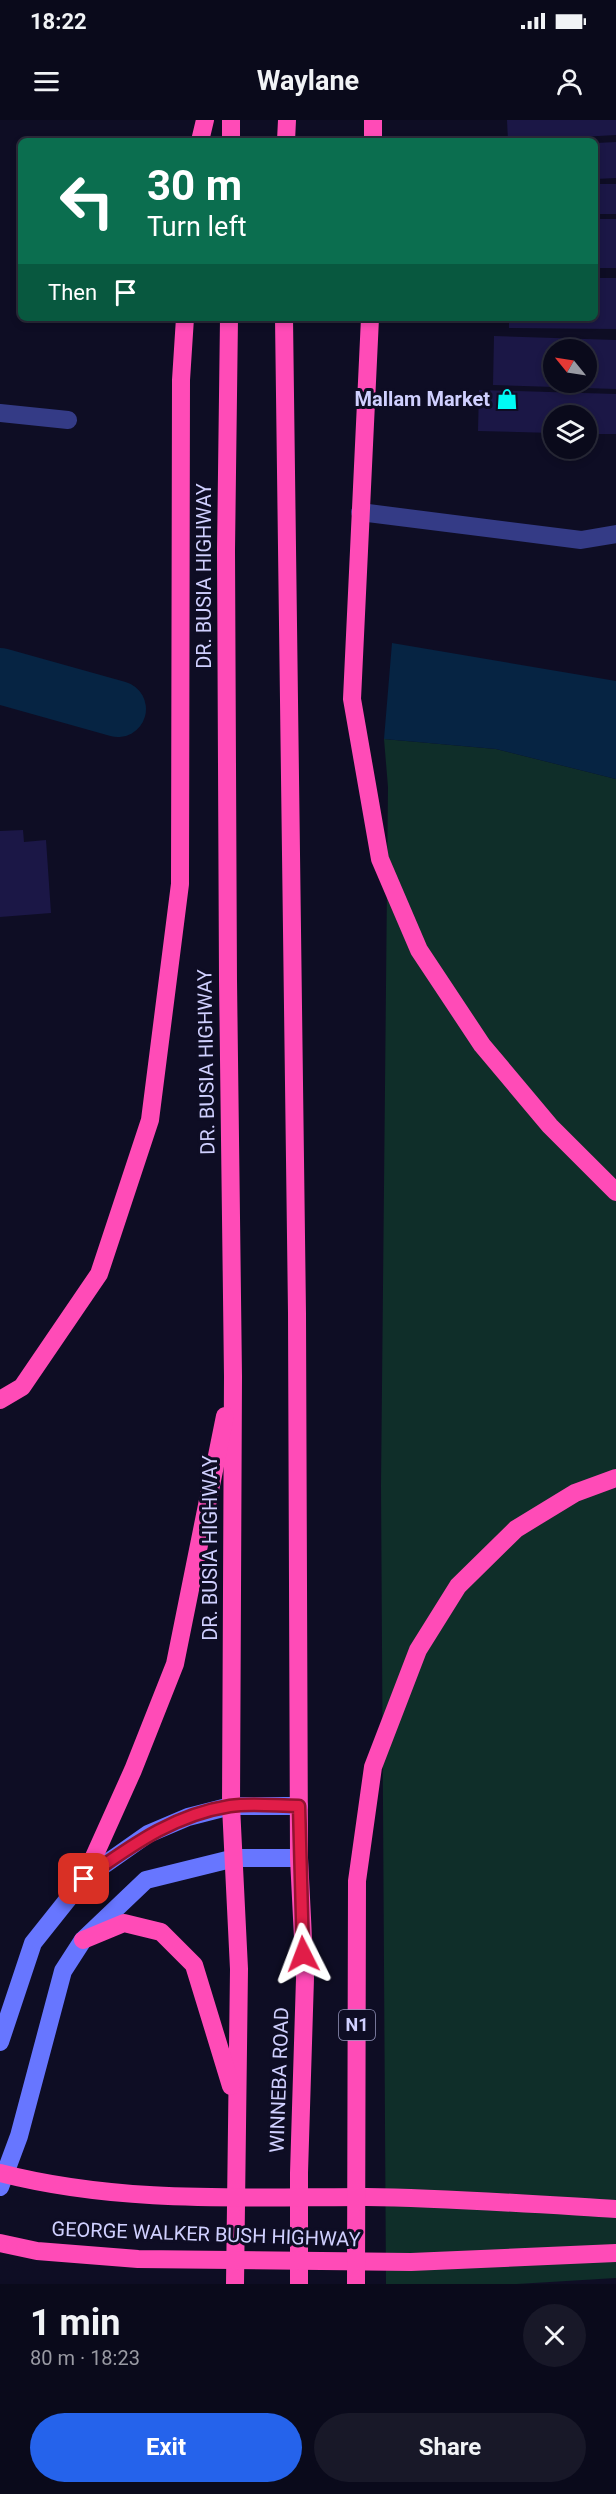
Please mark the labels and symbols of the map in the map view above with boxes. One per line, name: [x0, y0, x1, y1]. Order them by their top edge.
north arrow: [543, 339, 597, 393]
place label: Mallam Market: [355, 387, 490, 411]
shop icon: Mallam Market: [495, 387, 519, 411]
street label: DR. BUSIA HIGHWAY: [192, 483, 216, 669]
street label: DR. BUSIA HIGHWAY: [192, 969, 220, 1155]
street label: DR. BUSIA HIGHWAY: [198, 1455, 222, 1641]
pin: [58, 1853, 109, 1904]
position arrow: [271, 1922, 335, 1986]
street label: WINNEBA ROAD: [264, 2007, 294, 2153]
road number: N1: [339, 2010, 375, 2040]
street label: GEORGE WALKER BUSH HIGHWAY: [51, 2217, 361, 2251]

